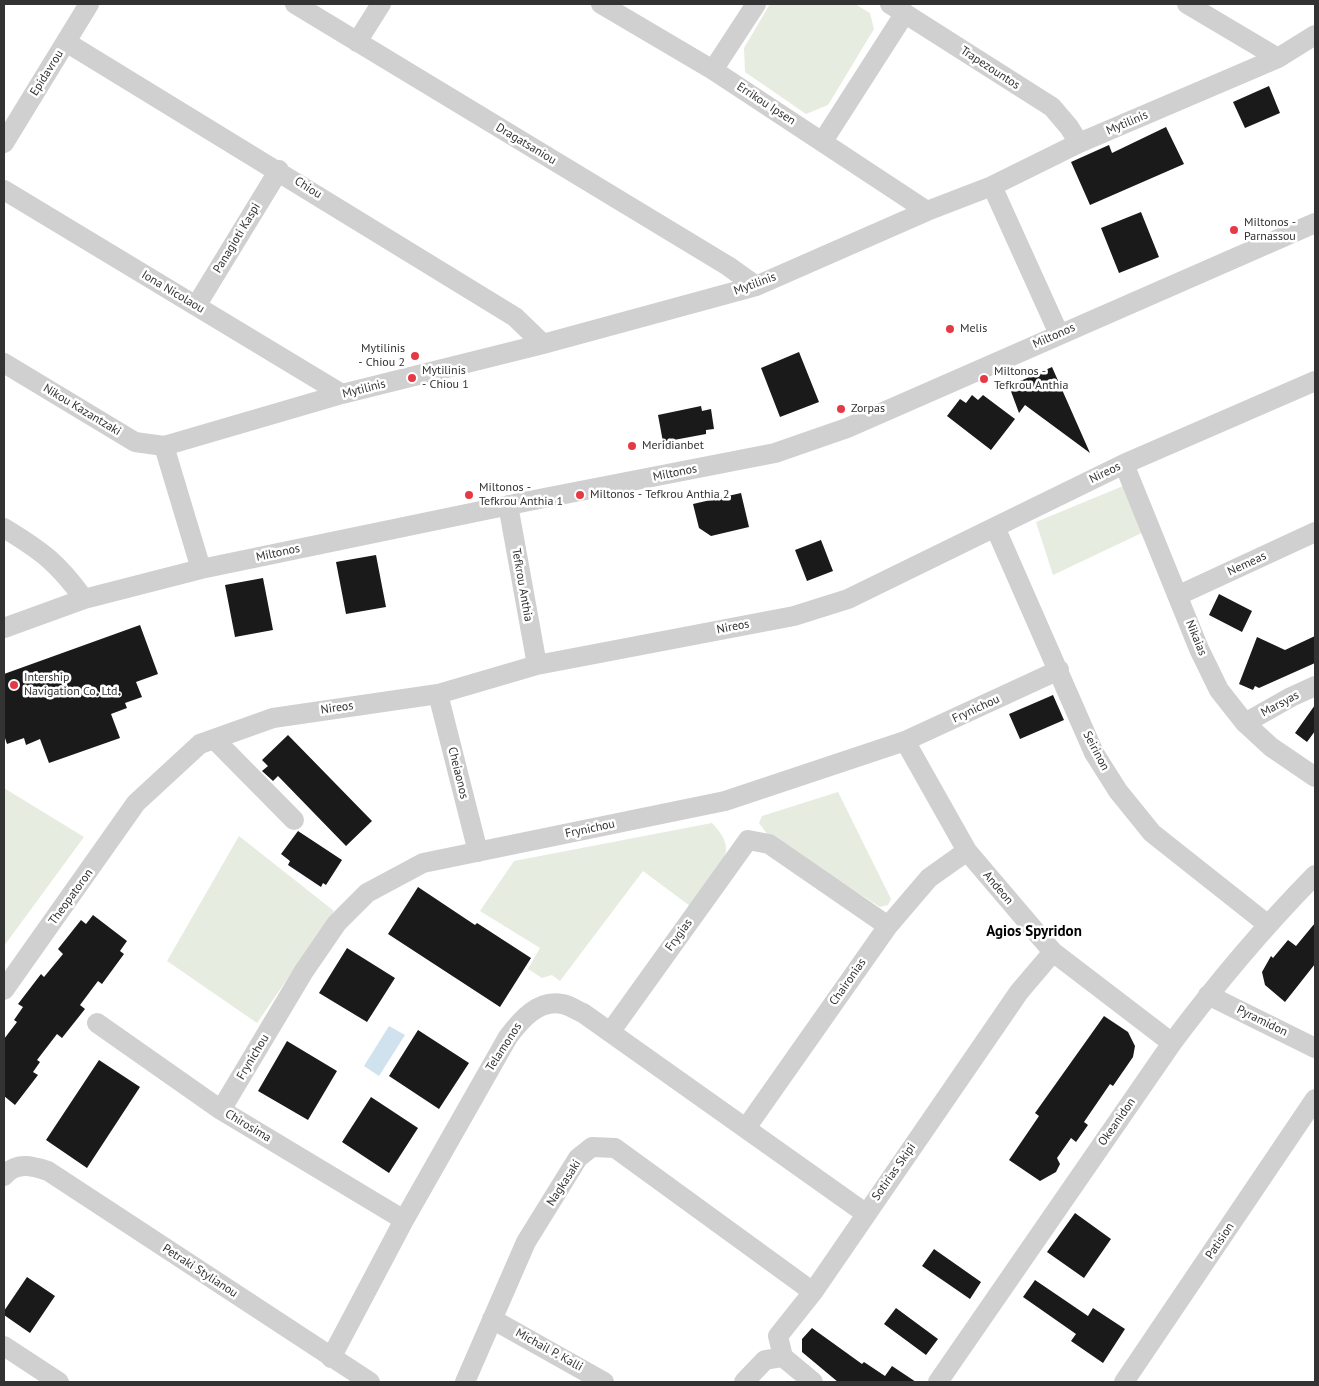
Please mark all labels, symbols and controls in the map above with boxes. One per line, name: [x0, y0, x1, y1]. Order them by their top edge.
street label: Trapezountos: [958, 43, 1022, 93]
street label: Epidavrou: [27, 47, 67, 99]
street label: Errikou Ipsen: [734, 80, 798, 128]
street label: Mytilinis: [1104, 108, 1150, 138]
street label: Dragatsaniou: [493, 120, 559, 168]
street label: Chiou: [292, 174, 324, 202]
street label: Panagioti Kaspi: [210, 200, 264, 276]
place label: Miltonos - Parnassou: [1244, 216, 1296, 244]
marker: Miltonos - Parnassou: [1228, 224, 1240, 236]
street label: Iona Nicolaou: [139, 268, 207, 316]
street label: Mytilinis: [732, 270, 778, 298]
street label: Miltonos: [1031, 320, 1077, 352]
place label: Melis: [960, 322, 987, 336]
marker: Melis: [944, 323, 956, 335]
place label: Mytilinis - Chiou 2: [358, 342, 405, 370]
marker: Mytilinis - Chiou 2: [409, 350, 421, 362]
place label: Mytilinis - Chiou 1: [422, 364, 469, 392]
place label: Miltonos - Tefkrou Anthia: [994, 365, 1068, 393]
marker: Mytilinis - Chiou 1: [406, 372, 418, 384]
marker: Miltonos - Tefkrou Anthia: [978, 373, 990, 385]
street label: Mytilinis: [341, 377, 387, 401]
street label: Nikou Kazantzaki: [41, 381, 123, 439]
place label: Zorpas: [851, 402, 885, 416]
marker: Zorpas: [835, 403, 847, 415]
place label: Meridianbet: [642, 439, 704, 453]
marker: Meridianbet: [626, 440, 638, 452]
street label: Nireos: [1087, 459, 1123, 487]
street label: Miltonos: [652, 462, 698, 484]
place label: Miltonos - Tefkrou Anthia 1: [479, 481, 563, 509]
place label: Miltonos - Tefkrou Anthia 2: [590, 488, 729, 502]
marker: Miltonos - Tefkrou Anthia 1: [463, 489, 475, 501]
marker: Miltonos - Tefkrou Anthia 2: [574, 489, 586, 501]
street label: Miltonos: [255, 541, 301, 565]
street label: Tefkrou Anthia: [508, 547, 536, 623]
street label: Nemeas: [1225, 549, 1269, 579]
street label: Nireos: [716, 617, 750, 637]
street label: Nikaias: [1182, 618, 1210, 658]
place label: Intership Navigation Co. Ltd.: [24, 671, 120, 699]
marker: Intership Navigation Co. Ltd.: [8, 679, 20, 691]
street label: Marsyas: [1258, 688, 1302, 720]
street label: Frynichou: [950, 692, 1002, 726]
street label: Nireos: [320, 699, 354, 717]
street label: Seirinon: [1080, 729, 1112, 773]
street label: Cheiaonos: [445, 745, 471, 801]
street label: Frynichou: [564, 817, 616, 841]
street label: Theopatoron: [46, 866, 96, 928]
street label: Andeon: [980, 868, 1016, 908]
street label: Frygias: [662, 916, 696, 954]
district label: Agios Spyridon: [986, 923, 1082, 941]
street label: Chaironias: [827, 956, 869, 1008]
street label: Pyramidon: [1234, 1003, 1290, 1039]
street label: Telamonos: [483, 1020, 525, 1074]
street label: Frynichou: [234, 1032, 272, 1082]
street label: Okeanidon: [1095, 1095, 1139, 1149]
street label: Chirosima: [222, 1107, 274, 1145]
street label: Sotirias Skipi: [869, 1141, 919, 1203]
street label: Nagkasaki: [544, 1157, 584, 1209]
street label: Patision: [1203, 1220, 1237, 1262]
street label: Petraki Stylianou: [160, 1241, 240, 1301]
street label: Michail P. Kalli: [513, 1326, 585, 1374]

